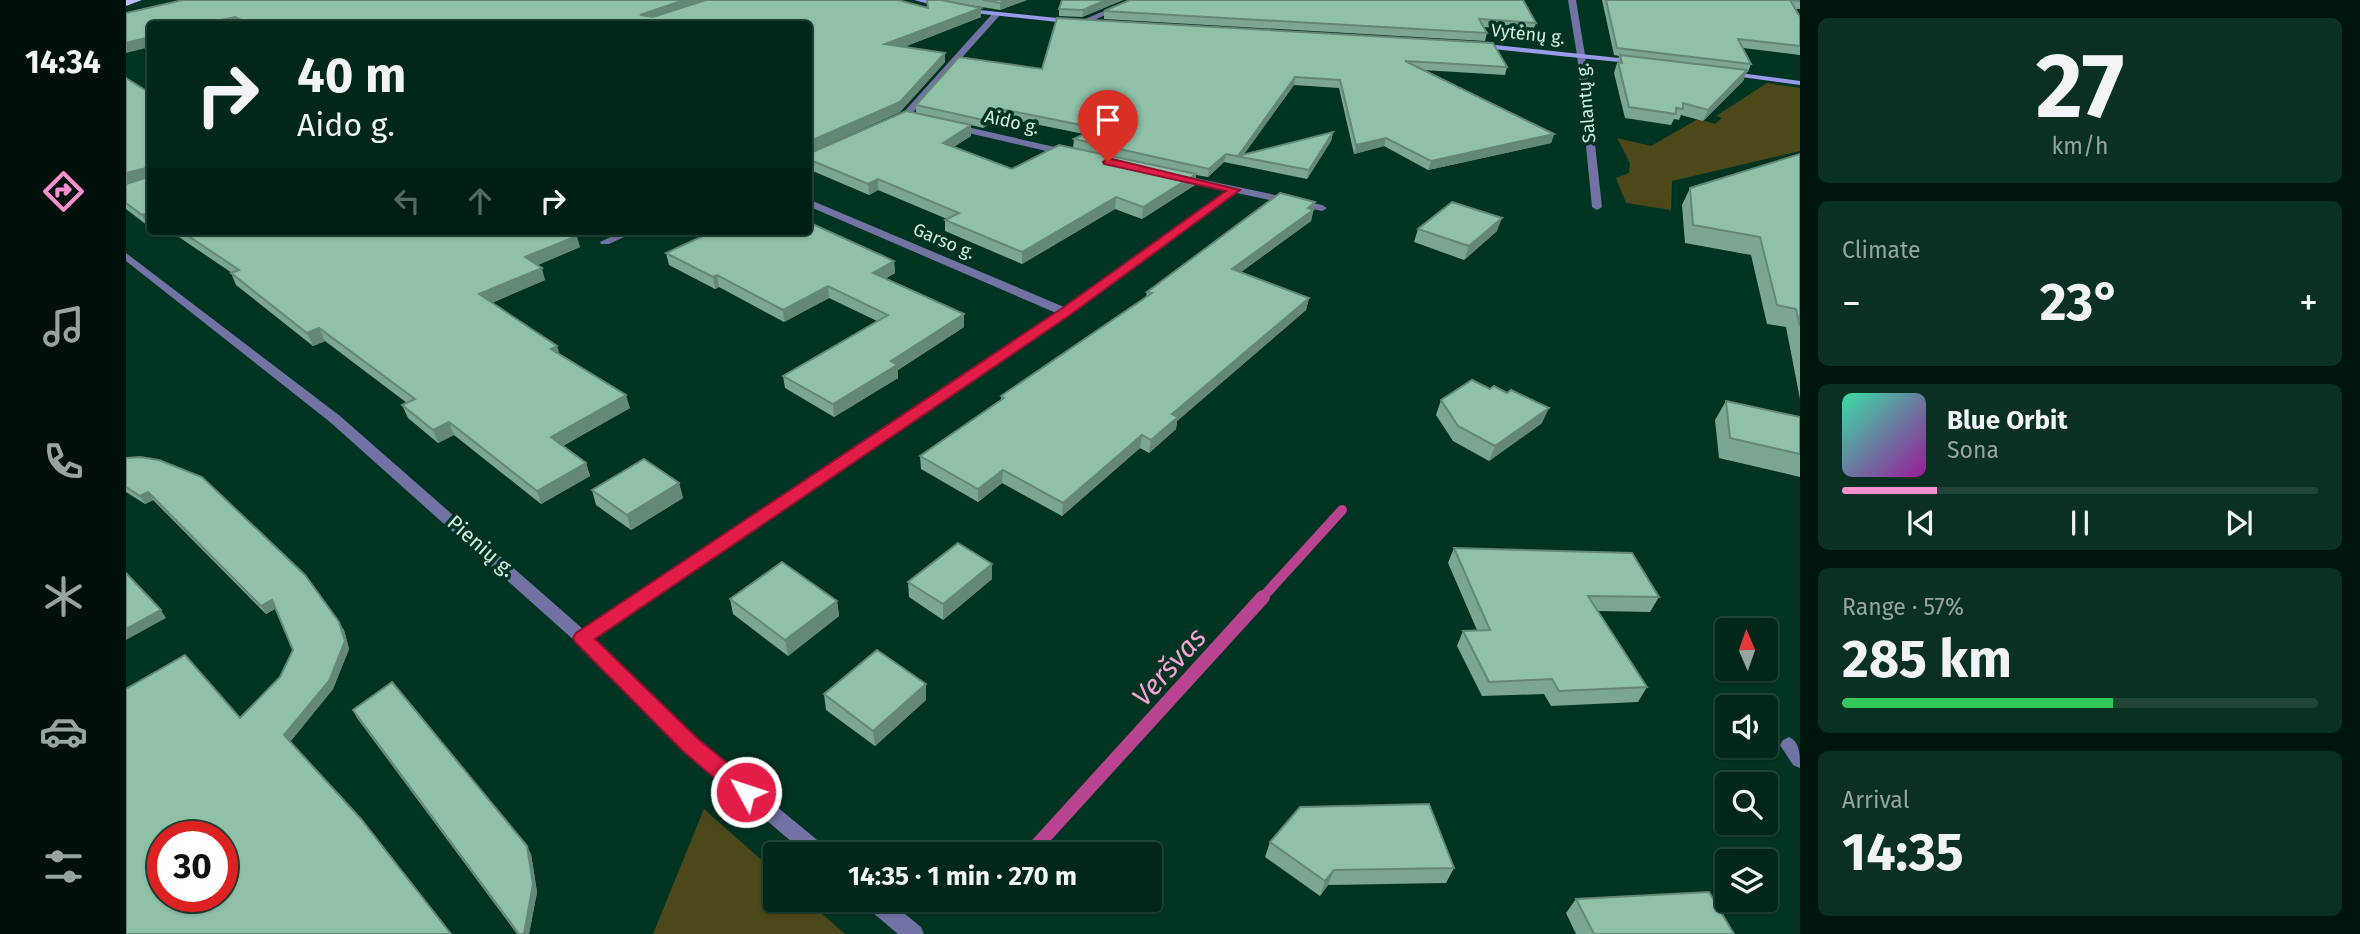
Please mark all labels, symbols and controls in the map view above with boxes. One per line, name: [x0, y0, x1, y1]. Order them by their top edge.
street label: Vytėnų g.: [1490, 19, 1566, 49]
text: 27: [2036, 32, 2124, 141]
text: 14:34: [25, 43, 101, 81]
text: 40 m: [297, 46, 406, 105]
icon: right: [182, 49, 273, 140]
street label: Salantų g.: [1572, 62, 1600, 144]
pin: [1078, 90, 1138, 162]
icon: arrive: [1089, 101, 1127, 139]
street label: Aido g.: [983, 105, 1041, 139]
text: Aido g.: [297, 106, 395, 144]
text: km/h: [2052, 132, 2108, 160]
icon: directions: [39, 167, 88, 216]
icon: left: [388, 182, 426, 220]
icon: ahead: [461, 182, 499, 220]
icon: right: [534, 182, 572, 220]
street label: Garso g.: [910, 218, 978, 264]
text: Climate: [1842, 236, 1921, 264]
text: 23°: [2040, 271, 2120, 334]
text: −: [1842, 280, 1861, 326]
text: +: [2299, 280, 2318, 326]
icon: music: [39, 302, 88, 351]
text: Blue Orbit: [1947, 405, 2067, 436]
text: Sona: [1947, 436, 1999, 464]
icon: phone: [39, 437, 88, 486]
icon: previous: [1902, 504, 1940, 542]
icon: pause: [2061, 504, 2099, 542]
icon: next: [2220, 504, 2258, 542]
street label: Pienių g.: [442, 509, 520, 583]
icon: climate: [39, 572, 88, 621]
text: Range · 57%: [1842, 593, 1964, 621]
north arrow: [1715, 618, 1778, 681]
map controls: [1715, 618, 1778, 912]
water label: Veršvas: [1125, 621, 1213, 713]
text: 285 km: [1842, 628, 2012, 691]
button: sound: [1715, 695, 1778, 758]
icon: car: [39, 707, 88, 756]
position arrow: [709, 755, 783, 829]
button: search: [1715, 772, 1778, 835]
text: Arrival: [1842, 786, 1909, 814]
speed limit sign: 30: [147, 821, 238, 912]
text: 14:35: [1842, 821, 1964, 884]
icon: filters: [39, 842, 88, 891]
button: layers: [1715, 849, 1778, 912]
text: 14:35 · 1 min · 270 m: [848, 861, 1077, 892]

